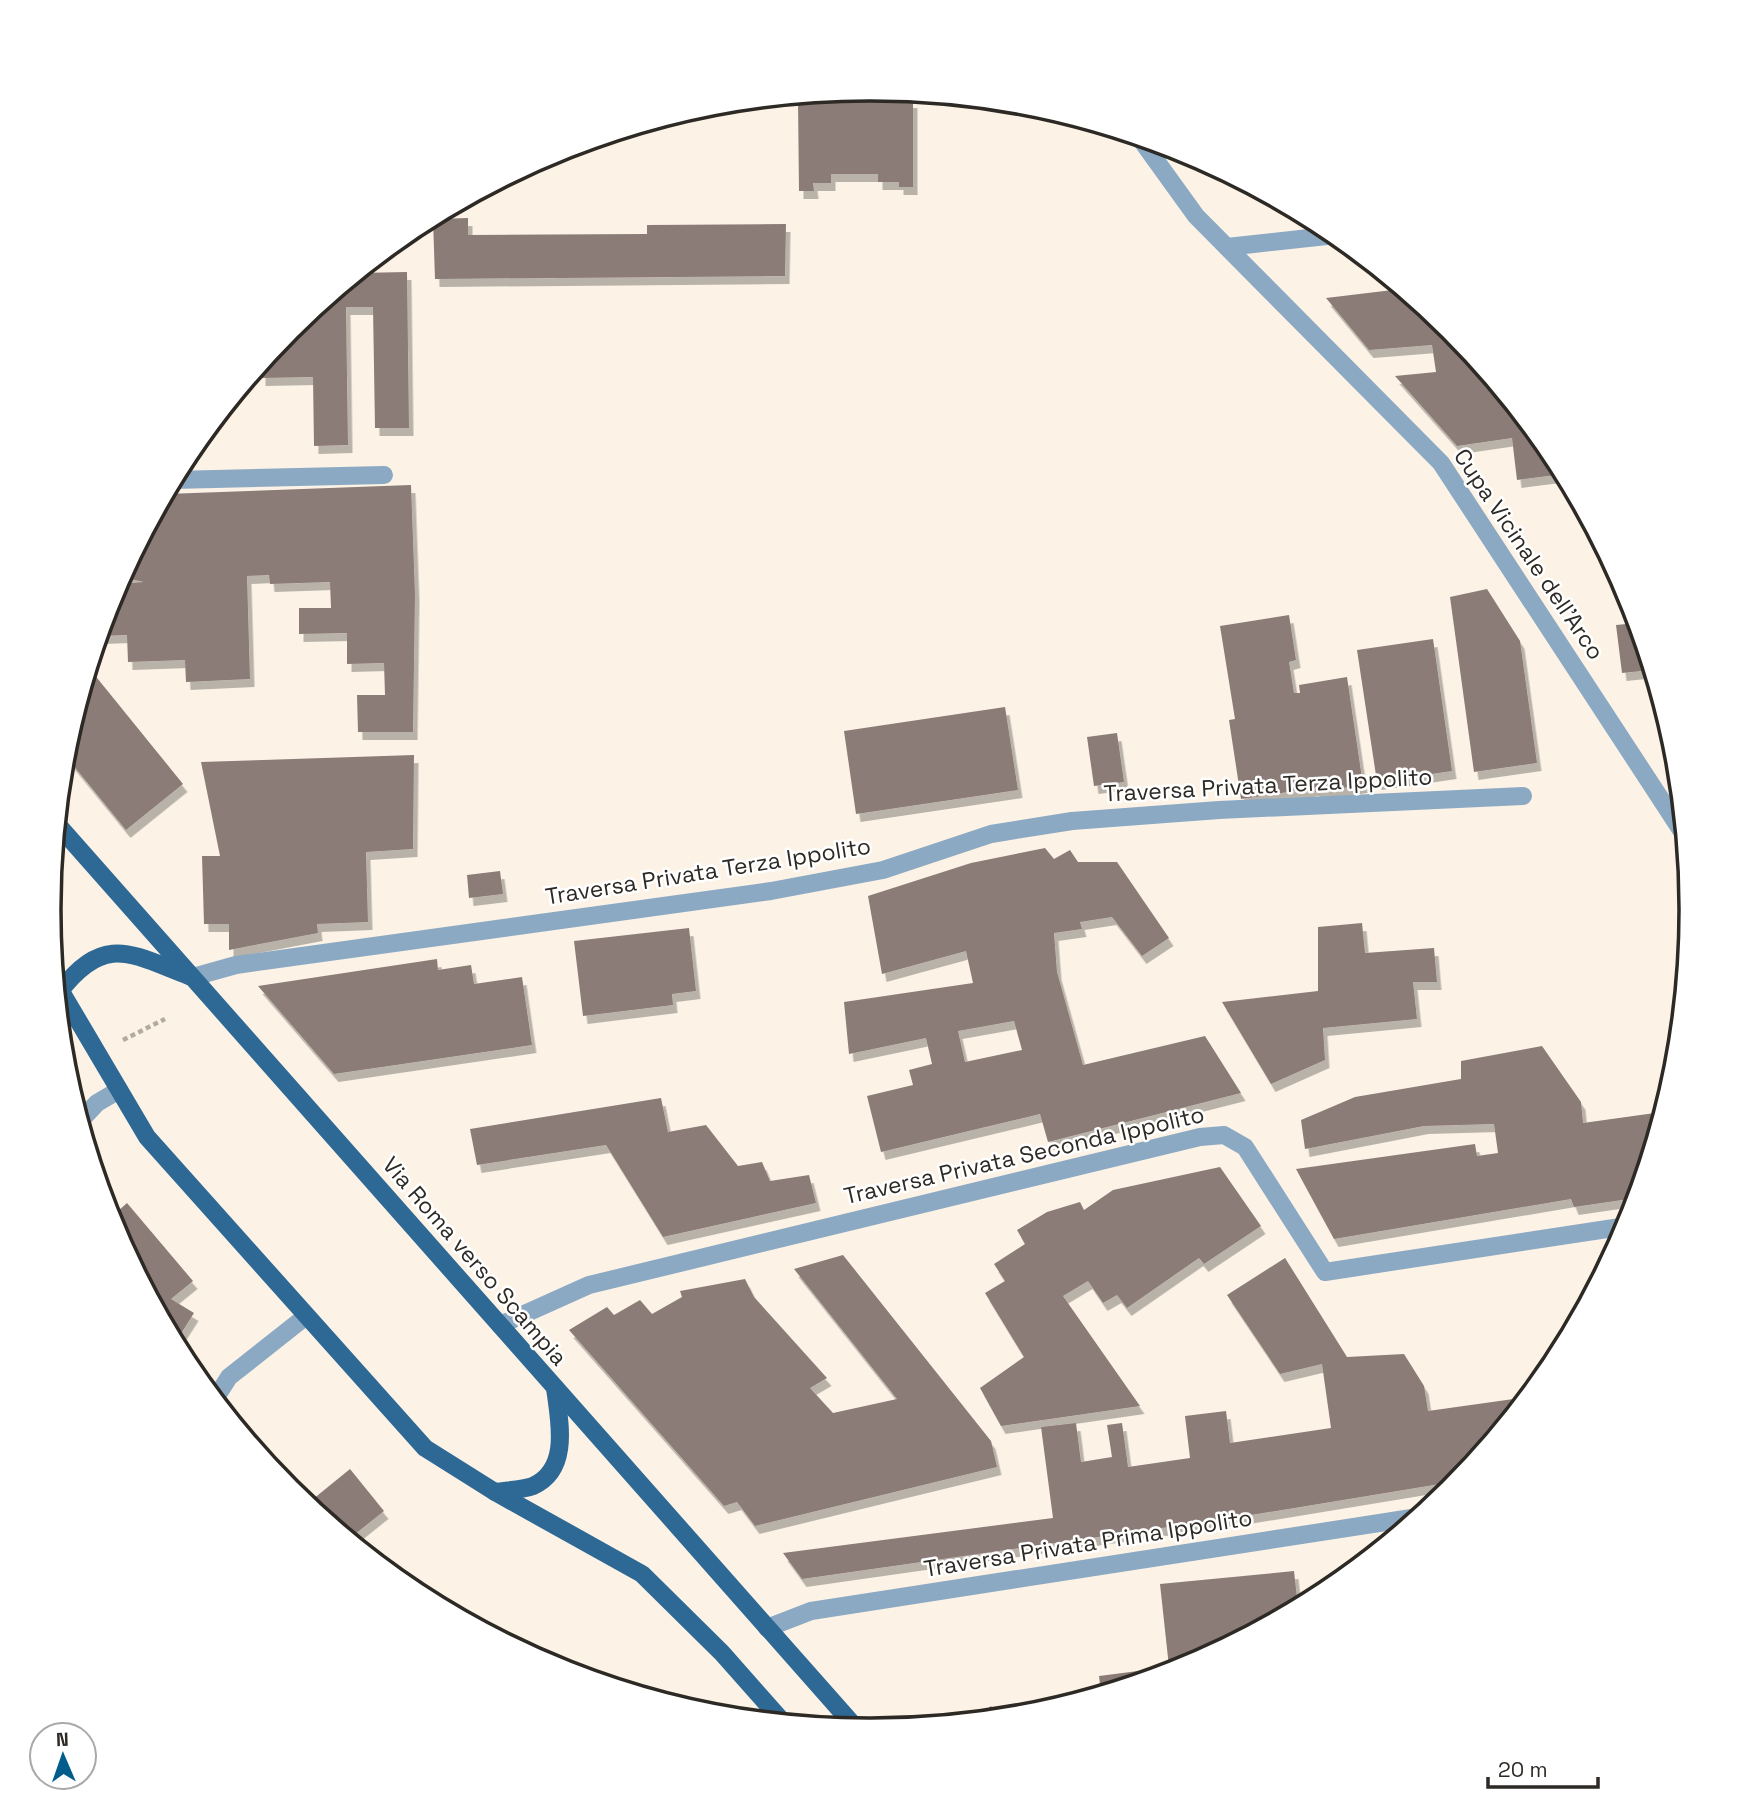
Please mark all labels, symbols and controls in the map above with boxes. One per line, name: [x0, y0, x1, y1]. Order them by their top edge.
street label: Cupa Vicinale dell'Arco: [1447, 443, 1611, 665]
street label: Traversa Privata Terza Ippolito: [1103, 761, 1433, 809]
street label: Traversa Privata Terza Ippolito: [543, 830, 873, 912]
street label: Traversa Privata Seconda Ippolito: [841, 1099, 1207, 1211]
street label: Via Roma verso Scampia: [376, 1150, 574, 1372]
street label: Traversa Privata Prima Ippolito: [922, 1502, 1254, 1584]
north arrow: [28, 1721, 98, 1791]
text: N: [56, 1727, 69, 1752]
scale bar: [1488, 1745, 1598, 1789]
text: 20 m: [1498, 1756, 1548, 1783]

